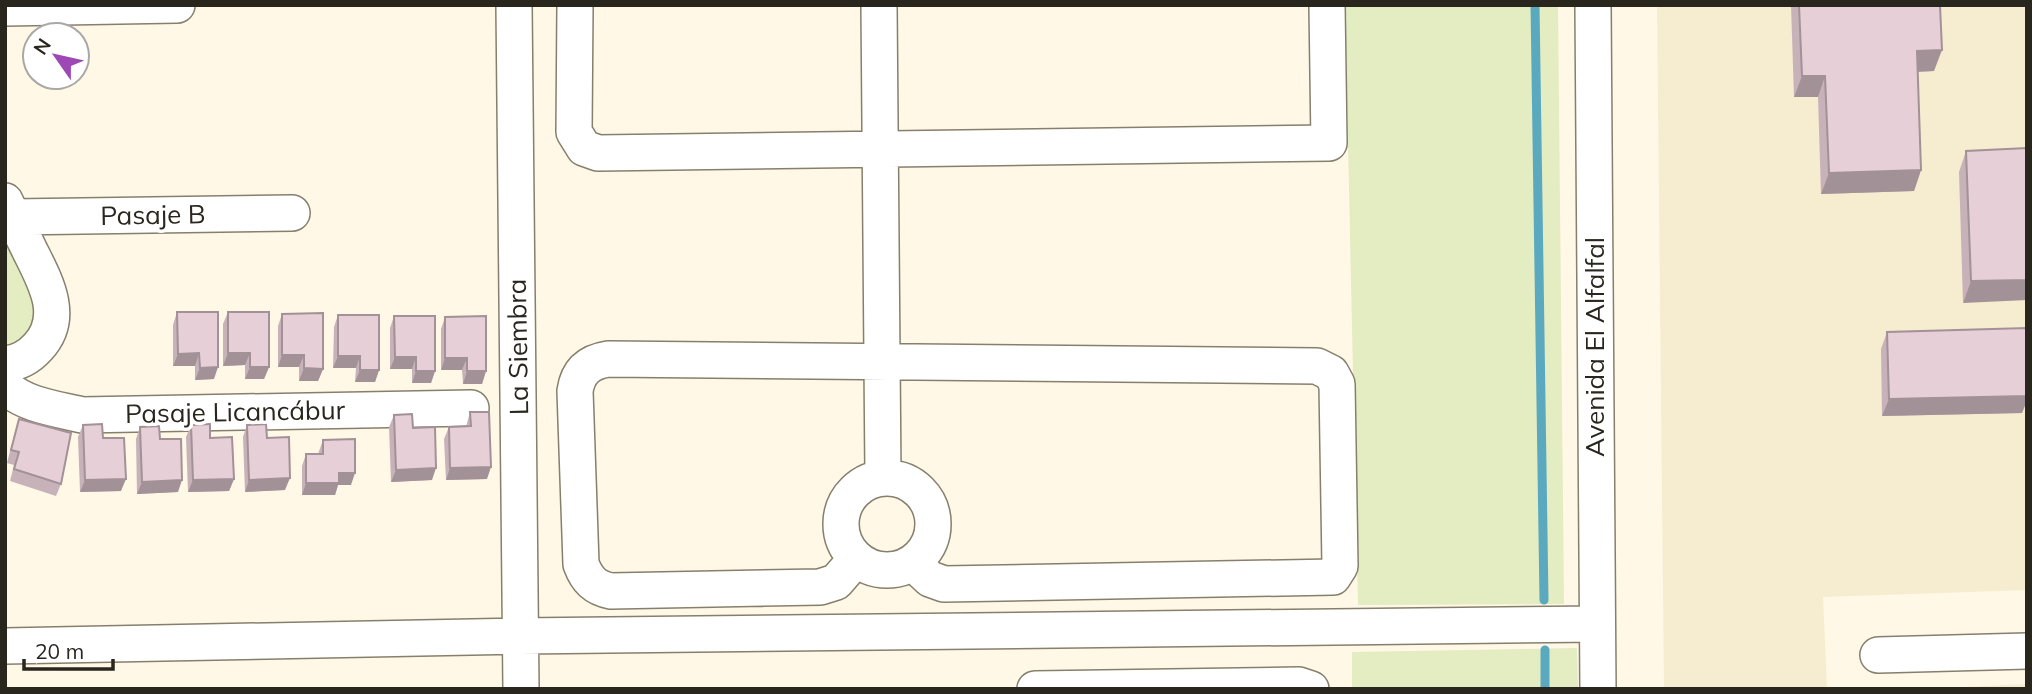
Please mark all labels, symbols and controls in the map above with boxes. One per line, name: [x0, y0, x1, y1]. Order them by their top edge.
north arrow: [21, 21, 91, 91]
text: N: [28, 34, 56, 59]
street label: Pasaje B: [100, 197, 206, 232]
street label: Avenida El Alfalfal: [1578, 237, 1611, 457]
street label: La Siembra: [500, 279, 535, 416]
street label: Pasaje Licancábur: [125, 393, 346, 430]
scale bar: [24, 628, 114, 672]
text: 20 m: [35, 638, 84, 664]

